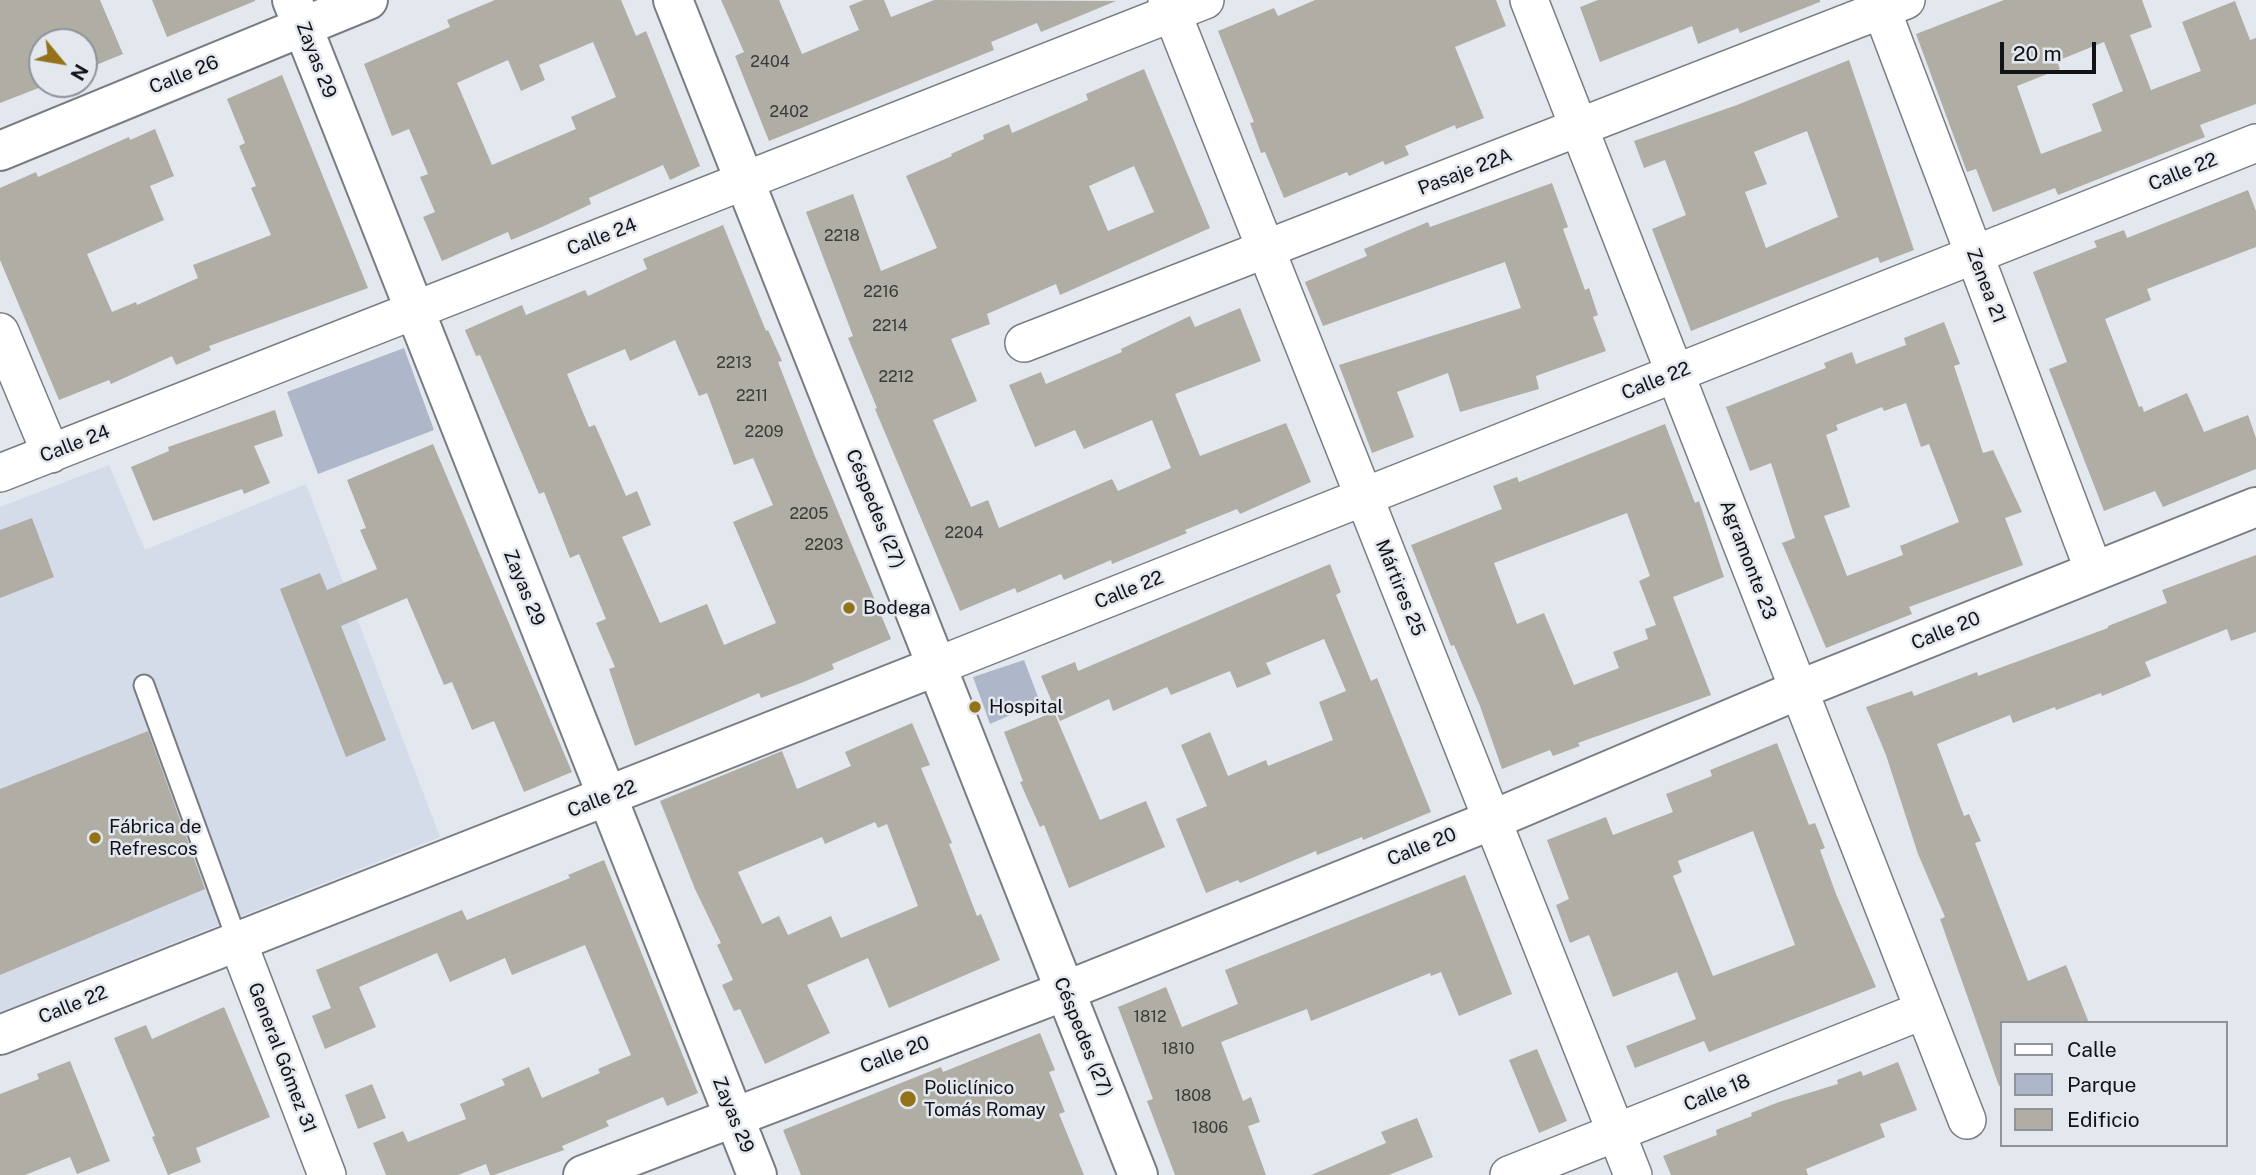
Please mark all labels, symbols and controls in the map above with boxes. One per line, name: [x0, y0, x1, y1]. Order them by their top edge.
street label: Zayas 29: [291, 18, 341, 102]
north arrow: [28, 28, 98, 98]
scale bar: [2004, 28, 2100, 72]
text: 20 m: [2013, 41, 2062, 66]
street label: Calle 26: [146, 51, 222, 99]
house number: 2404: [750, 52, 790, 72]
text: N: [66, 61, 93, 84]
house number: 2402: [770, 102, 808, 122]
street label: Pasaje 22A: [1415, 144, 1515, 200]
street label: Calle 22: [2145, 148, 2221, 196]
street label: Calle 24: [564, 213, 640, 261]
house number: 2218: [824, 226, 860, 246]
street label: Zenea 21: [1961, 245, 2011, 327]
house number: 2216: [863, 282, 899, 302]
house number: 2214: [872, 316, 908, 336]
house number: 2213: [716, 353, 752, 373]
street label: Calle 22: [1618, 357, 1694, 405]
house number: 2212: [878, 367, 914, 387]
house number: 2211: [736, 386, 768, 406]
street label: Calle 24: [37, 420, 113, 468]
house number: 2209: [745, 422, 783, 442]
street label: Céspedes (27): [841, 446, 909, 572]
street label: Agramonte 23: [1715, 497, 1781, 623]
house number: 2205: [789, 504, 829, 524]
house number: 2204: [945, 523, 983, 543]
house number: 2203: [805, 535, 843, 555]
street label: Mártires 25: [1370, 536, 1430, 640]
street label: Zayas 29: [498, 547, 550, 629]
street label: Calle 22: [1091, 566, 1167, 614]
place label: Bodega: [863, 597, 931, 619]
marker: Bodega: [841, 600, 857, 616]
street label: Calle 20: [1908, 607, 1984, 655]
place label: Hospital: [989, 696, 1063, 718]
marker: Hospital: [967, 699, 983, 715]
street label: Calle 22: [564, 775, 640, 823]
place label: Fábrica de Refrescos: [109, 816, 201, 860]
street label: Calle 20: [1384, 823, 1460, 871]
marker: Fábrica de Refrescos: [87, 830, 103, 846]
street label: Céspedes (27): [1049, 974, 1117, 1100]
street label: General Gómez 31: [243, 979, 321, 1137]
street label: Calle 22: [35, 981, 111, 1029]
house number: 1812: [1134, 1007, 1166, 1027]
legend: [2000, 1021, 2228, 1147]
street label: Calle 20: [857, 1031, 933, 1079]
text: Calle: [2067, 1037, 2117, 1062]
house number: 1810: [1161, 1039, 1195, 1059]
street label: Calle 18: [1680, 1069, 1754, 1117]
text: Parque: [2067, 1072, 2136, 1097]
street label: Zayas 29: [707, 1074, 759, 1156]
place label: Policlínico Tomás Romay: [924, 1077, 1046, 1121]
house number: 1808: [1175, 1086, 1211, 1106]
marker: Policlínico Tomás Romay: [898, 1089, 918, 1109]
text: Edificio: [2067, 1107, 2140, 1132]
house number: 1806: [1192, 1118, 1228, 1138]

